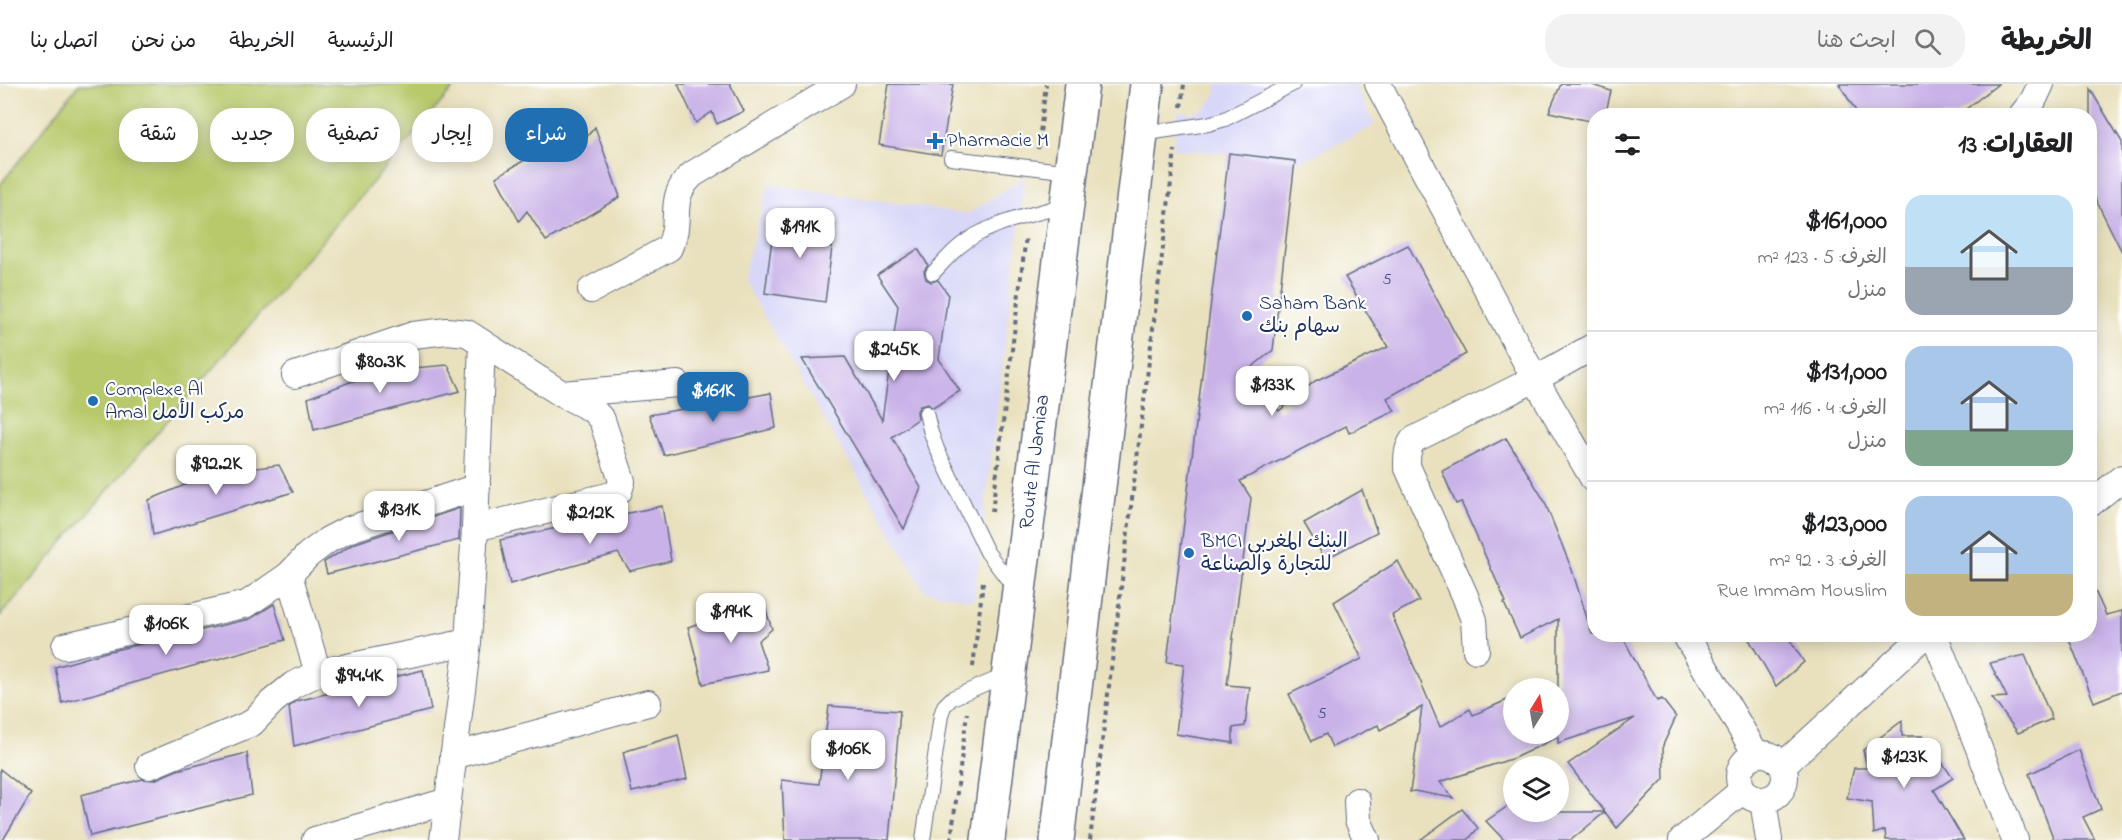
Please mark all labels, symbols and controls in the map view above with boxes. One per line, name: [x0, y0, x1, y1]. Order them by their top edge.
search box: [1545, 14, 1965, 68]
text: الخريطة: [2001, 22, 2092, 63]
icon: search: [1911, 25, 1944, 58]
text: ابحث هنا: [1817, 26, 1896, 58]
text: اتصل بنا: [30, 27, 98, 57]
text: من نحن: [131, 27, 196, 57]
text: الخريطة: [229, 27, 295, 57]
text: الرئيسية: [328, 27, 394, 57]
chip: شقة: [119, 108, 198, 162]
chip: جديد: [210, 108, 294, 162]
chip: تصفية: [306, 108, 400, 162]
chip: إيجار: [412, 108, 493, 162]
chip: شراء: [505, 108, 588, 162]
place label: Pharmacie M: [947, 127, 1049, 156]
text: العقارات: 13: [1958, 127, 2073, 165]
icon: filters: [1611, 128, 1644, 161]
marker: Pharmacie M: [928, 134, 942, 148]
text: $161,000: [1805, 203, 1887, 241]
pin: $191K: [758, 208, 842, 259]
text: $191K: [780, 213, 820, 242]
icon: home: [1953, 219, 2025, 291]
text: الغرف: 5 · 123 m²: [1757, 244, 1887, 273]
house number: 5: [1382, 268, 1392, 292]
text: منزل: [1848, 277, 1887, 306]
place label: Saham Bank سهام بنك: [1259, 290, 1367, 342]
marker: Saham Bank سهام بنك: [1240, 309, 1254, 323]
pin: $245K: [852, 331, 936, 382]
text: $245K: [868, 336, 920, 365]
pin: $80.3K: [331, 343, 429, 394]
text: $80.3K: [355, 348, 405, 377]
text: $131,000: [1806, 354, 1887, 392]
pin: $133K: [1230, 366, 1314, 417]
icon: home: [1953, 370, 2025, 442]
text: $133K: [1250, 371, 1294, 400]
pin: $161K: [671, 372, 755, 423]
place label: Complexe Al Amal مركب الأمل: [105, 376, 244, 428]
text: $161K: [691, 377, 735, 406]
street label: Route Al Jamiaa: [1012, 393, 1058, 531]
marker: Complexe Al Amal مركب الأمل: [86, 394, 100, 408]
text: الغرف: 4 · 116 m²: [1764, 395, 1887, 424]
text: منزل: [1848, 428, 1887, 457]
pin: $92.2K: [167, 445, 265, 496]
text: $92.2K: [190, 450, 242, 479]
pin: $131K: [357, 491, 441, 542]
pin: $212K: [548, 494, 632, 545]
text: $131K: [378, 496, 420, 525]
text: $212K: [566, 499, 614, 528]
text: $123,000: [1801, 506, 1887, 544]
icon: home: [1953, 520, 2025, 592]
place label: BMCI البنك المغربي للتجارة والصناعة: [1200, 528, 1348, 580]
marker: BMCI البنك المغربي للتجارة والصناعة: [1182, 546, 1196, 560]
text: الغرف: 3 · 92 m²: [1769, 547, 1887, 576]
text: Rue Immam Mouslim: [1717, 577, 1887, 606]
pin: $194K: [689, 593, 773, 644]
text: $194K: [710, 598, 752, 627]
pin: $106K: [124, 605, 208, 656]
text: $106K: [143, 610, 189, 639]
pin: $94.4K: [310, 657, 408, 708]
text: $94.4K: [335, 662, 383, 691]
north arrow: [1503, 678, 1569, 744]
map controls: [1503, 678, 1569, 822]
house number: 5: [1317, 702, 1327, 726]
pin: $106K: [806, 730, 890, 781]
text: $106K: [825, 735, 871, 764]
pin: $123K: [1862, 738, 1946, 789]
text: $123K: [1881, 743, 1927, 772]
button: layers: [1503, 756, 1569, 822]

